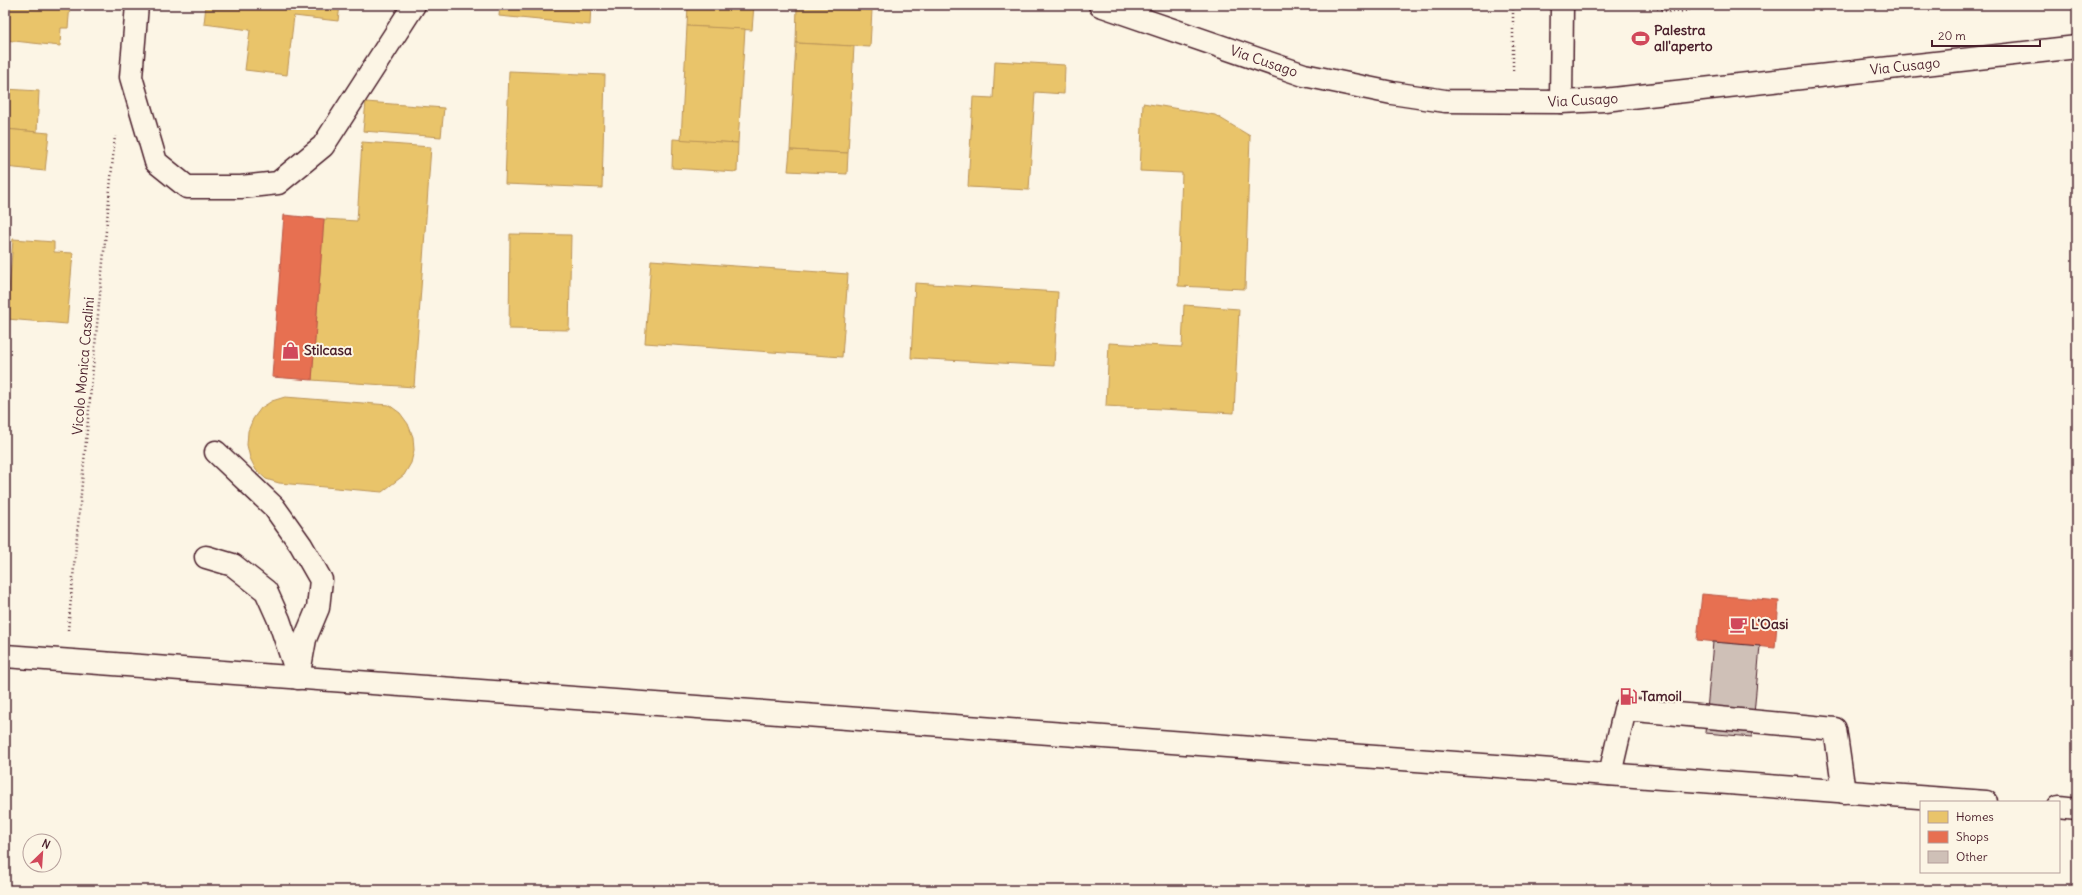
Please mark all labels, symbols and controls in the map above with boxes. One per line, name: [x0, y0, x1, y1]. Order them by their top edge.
place label: Palestra all'aperto: [1654, 21, 1713, 55]
scale bar: [1932, 22, 2040, 48]
sports icon: Palestra all'aperto: [1631, 28, 1651, 48]
text: 20 m: [1938, 28, 1966, 43]
street label: Via Cusago: [1228, 41, 1300, 81]
street label: Via Cusago: [1869, 53, 1941, 79]
street label: Via Cusago: [1547, 89, 1619, 111]
street label: Vicolo Monica Casalini: [68, 296, 98, 436]
shop icon: Stilcasa: [281, 340, 301, 360]
place label: Stilcasa: [304, 341, 352, 359]
cafe icon: L'Oasi: [1728, 614, 1748, 634]
place label: L'Oasi: [1751, 615, 1788, 633]
fuel station icon: Tamoil: [1618, 686, 1638, 706]
place label: Tamoil: [1641, 687, 1682, 705]
legend: [1920, 801, 2060, 873]
text: Homes: [1956, 809, 1994, 824]
text: Shops: [1956, 829, 1989, 844]
north arrow: [22, 833, 62, 873]
text: N: [40, 836, 53, 852]
text: Other: [1956, 849, 1988, 864]

